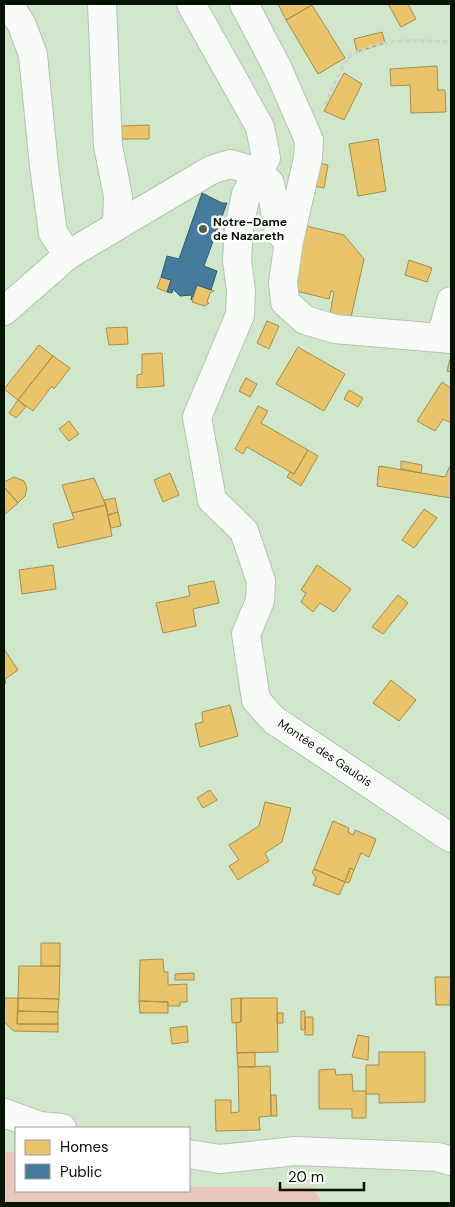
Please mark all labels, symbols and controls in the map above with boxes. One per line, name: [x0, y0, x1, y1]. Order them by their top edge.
place label: Notre-Dame de Nazareth: [213, 214, 287, 244]
marker: Notre-Dame de Nazareth: [197, 223, 209, 235]
street label: Montée des Gaulois: [275, 716, 375, 790]
legend: [15, 1127, 190, 1192]
text: Homes: [60, 1137, 109, 1157]
scale bar: [280, 1160, 364, 1192]
text: Public: [60, 1162, 102, 1182]
text: 20 m: [288, 1167, 324, 1187]

